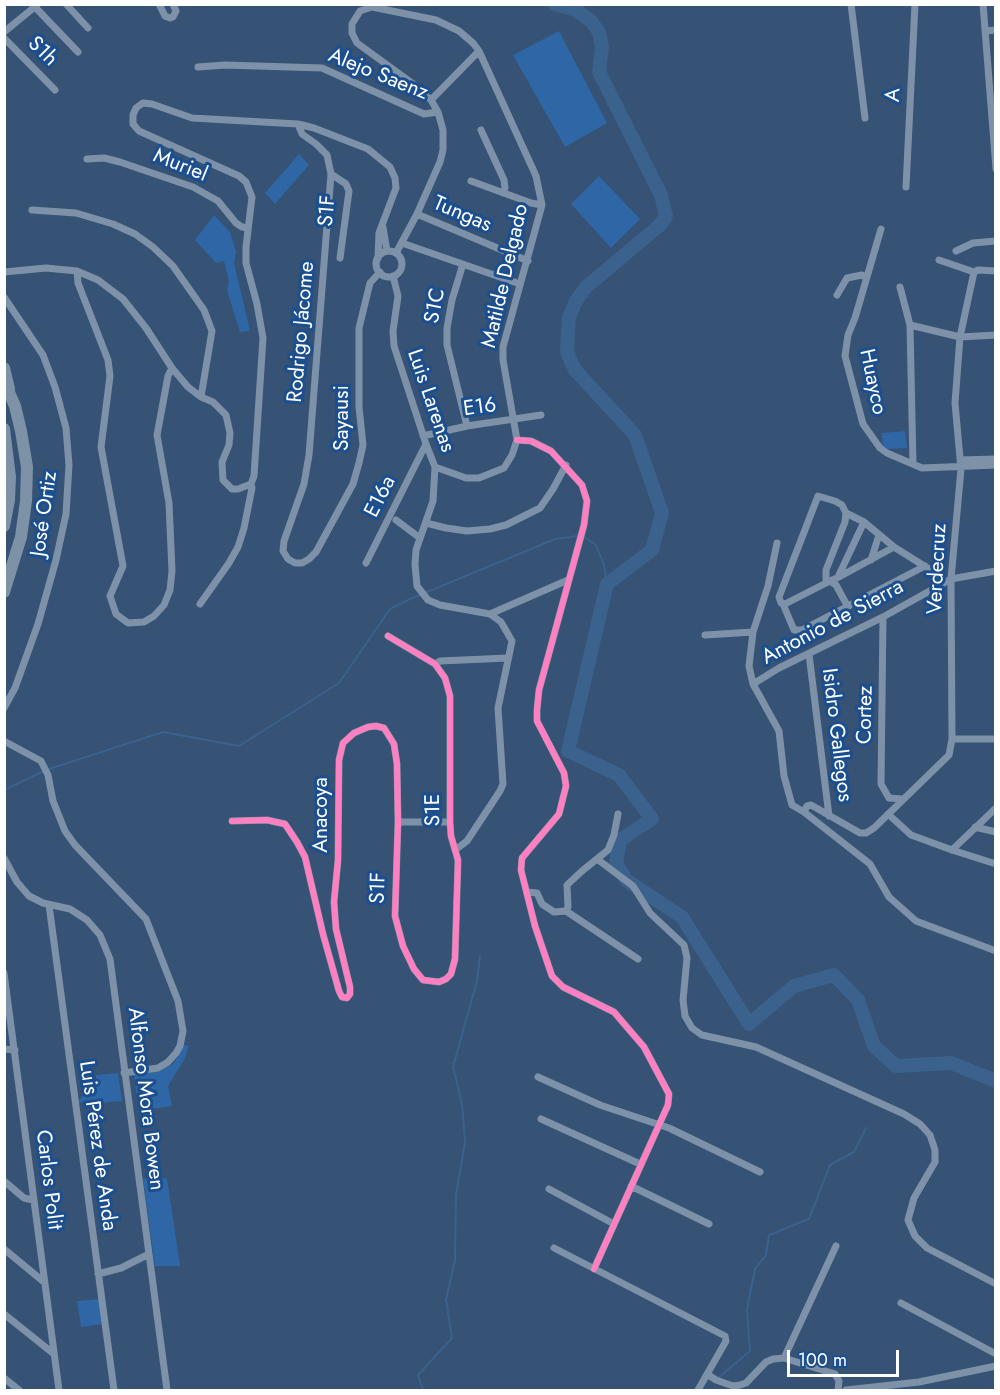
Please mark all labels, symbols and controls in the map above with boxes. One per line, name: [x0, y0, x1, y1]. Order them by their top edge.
street label: S1h: [22, 32, 62, 72]
street label: Alejo Saenz: [324, 44, 432, 106]
street label: A: [881, 87, 907, 103]
street label: Muriel: [149, 144, 211, 188]
street label: Tungas: [429, 192, 495, 238]
street label: S1F: [314, 194, 342, 228]
street label: Matilde Delgado: [477, 202, 535, 350]
street label: Rodrigo Jácome: [283, 260, 321, 404]
street label: S1C: [420, 286, 452, 326]
street label: Luis Larenas: [401, 346, 459, 456]
street label: Huayco: [853, 347, 891, 417]
street label: Sayausi: [330, 385, 356, 451]
street label: E16: [462, 393, 498, 423]
street label: José Ortiz: [27, 470, 63, 558]
street label: E16a: [360, 472, 402, 522]
street label: Verdecruz: [923, 523, 953, 615]
street label: Antonio de Sierra: [758, 575, 908, 671]
street label: Isidro Gallegos: [815, 667, 857, 803]
street label: Cortez: [853, 686, 879, 744]
street label: Anacoya: [309, 777, 335, 853]
street label: S1E: [421, 794, 447, 826]
street label: S1F: [366, 872, 392, 904]
street label: Alfonso Mora Bowen: [121, 1006, 169, 1192]
street label: Luis Pérez de Anda: [73, 1059, 121, 1233]
street label: Carlos Polit: [29, 1129, 67, 1231]
scale bar: [790, 1338, 902, 1376]
text: 100 m: [798, 1347, 847, 1373]

